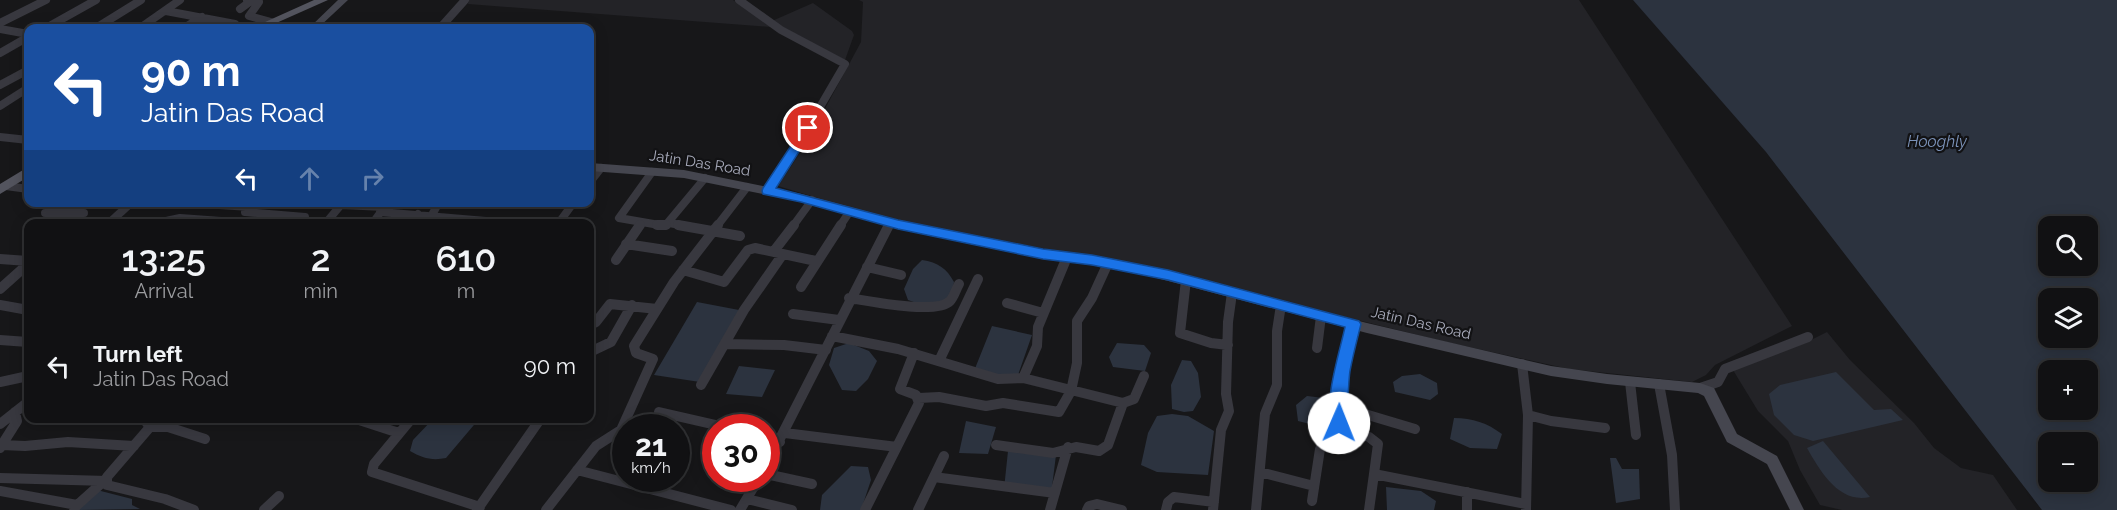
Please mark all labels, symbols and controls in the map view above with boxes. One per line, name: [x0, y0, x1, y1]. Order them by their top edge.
text: 90 m: [141, 47, 241, 96]
icon: left: [42, 48, 120, 126]
text: Jatin Das Road: [141, 97, 325, 128]
pin: [782, 102, 833, 153]
icon: arrive: [791, 111, 824, 144]
water label: Hooghly: [1907, 132, 1968, 151]
street label: Jatin Das Road: [648, 146, 752, 180]
icon: left: [230, 162, 263, 195]
icon: ahead: [293, 162, 326, 195]
icon: right: [356, 162, 389, 195]
map controls: [2038, 216, 2098, 492]
button: search: [2038, 216, 2098, 276]
text: 13:25: [122, 237, 206, 279]
text: 2: [311, 237, 331, 279]
text: 610: [436, 237, 496, 279]
text: Arrival: [134, 279, 193, 303]
text: min: [304, 279, 338, 303]
text: m: [457, 279, 475, 303]
button: layers: [2038, 288, 2098, 348]
street label: Jatin Das Road: [1369, 303, 1473, 343]
text: Turn left: [93, 341, 183, 367]
icon: left: [42, 350, 75, 383]
text: 90 m: [524, 353, 576, 379]
button: +: [2038, 360, 2098, 420]
text: Jatin Das Road: [93, 367, 229, 391]
position arrow: [1307, 391, 1371, 455]
speed limit sign: 30: [702, 414, 780, 492]
text: 21: [635, 428, 667, 463]
button: −: [2038, 432, 2098, 492]
text: km/h: [631, 459, 671, 477]

